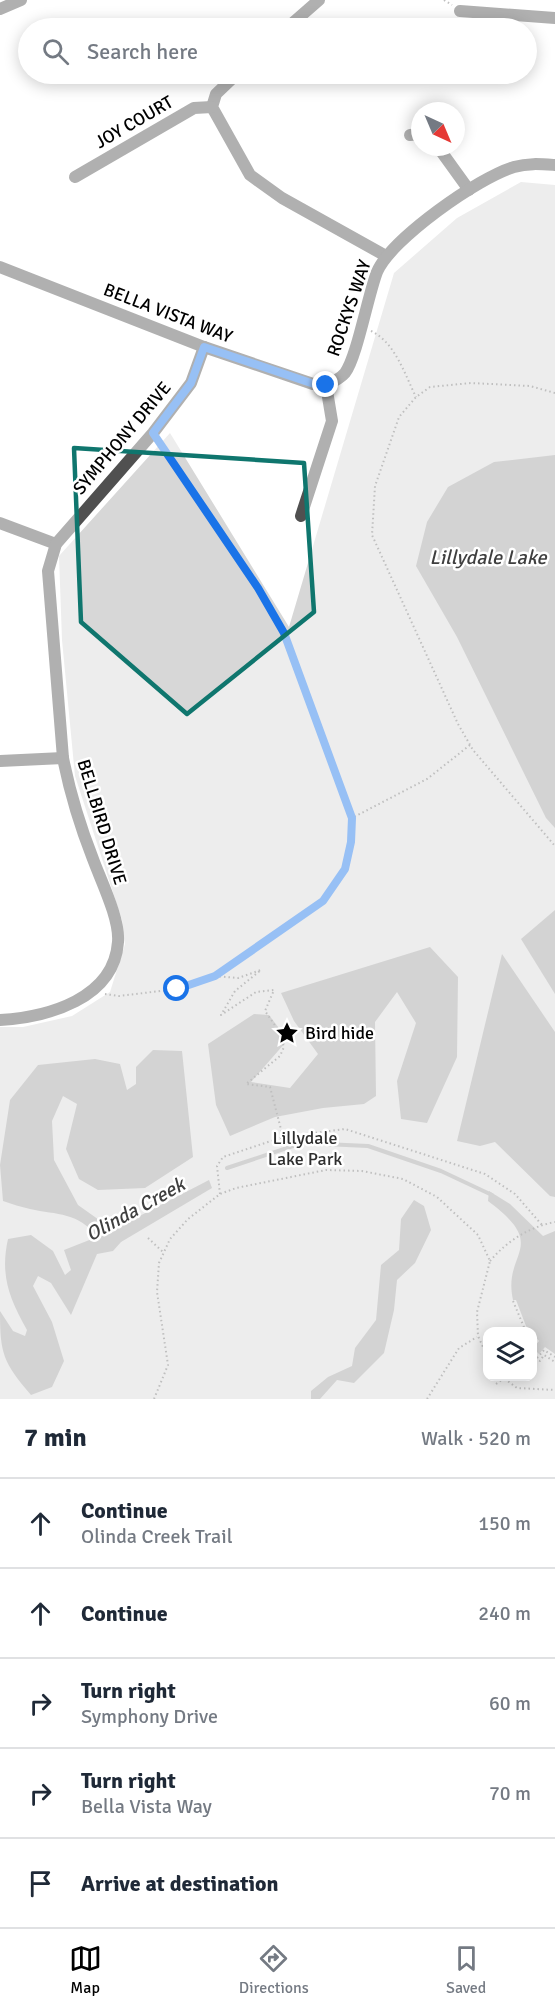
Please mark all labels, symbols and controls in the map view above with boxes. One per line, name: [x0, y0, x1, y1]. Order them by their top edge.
search box: [18, 18, 537, 84]
icon: search: [39, 35, 72, 68]
text: Search here: [87, 38, 198, 65]
street label: JOY COURT: [91, 91, 177, 153]
north arrow: [411, 102, 465, 156]
street label: ROCKYS WAY: [322, 257, 376, 359]
street label: BELLA VISTA WAY: [100, 278, 236, 348]
route end: [312, 371, 338, 397]
street label: SYMPHONY DRIVE: [68, 377, 176, 499]
water label: Lillydale Lake: [430, 545, 547, 570]
street label: BELLBIRD DRIVE: [72, 756, 132, 888]
route start: [163, 975, 189, 1001]
place icon: Bird hide: [274, 1020, 300, 1046]
place label: Bird hide: [305, 1022, 374, 1044]
park label: Lillydale Lake Park: [268, 1127, 342, 1170]
water label: Olinda Creek: [81, 1171, 191, 1247]
map controls: [483, 1327, 537, 1381]
button: layers: [483, 1327, 537, 1381]
text: 7 min: [24, 1422, 87, 1454]
text: Walk · 520 m: [421, 1426, 531, 1451]
text: Continue: [81, 1497, 168, 1524]
icon: ahead: [24, 1507, 57, 1540]
text: 150 m: [478, 1511, 531, 1536]
text: Olinda Creek Trail: [81, 1524, 233, 1549]
icon: ahead: [24, 1597, 57, 1630]
text: Continue: [81, 1600, 168, 1627]
text: 240 m: [478, 1601, 531, 1626]
text: Turn right: [81, 1677, 176, 1704]
icon: right: [24, 1687, 57, 1720]
text: 60 m: [489, 1691, 531, 1716]
text: Symphony Drive: [81, 1704, 218, 1729]
text: Turn right: [81, 1767, 176, 1794]
icon: right: [24, 1777, 57, 1810]
text: 70 m: [489, 1781, 531, 1806]
text: Bella Vista Way: [81, 1794, 212, 1819]
icon: arrive: [24, 1867, 57, 1900]
text: Arrive at destination: [81, 1870, 278, 1897]
tab: Map: [69, 1942, 102, 1998]
tab: Directions: [239, 1942, 309, 1998]
tab: Saved: [446, 1942, 486, 1998]

